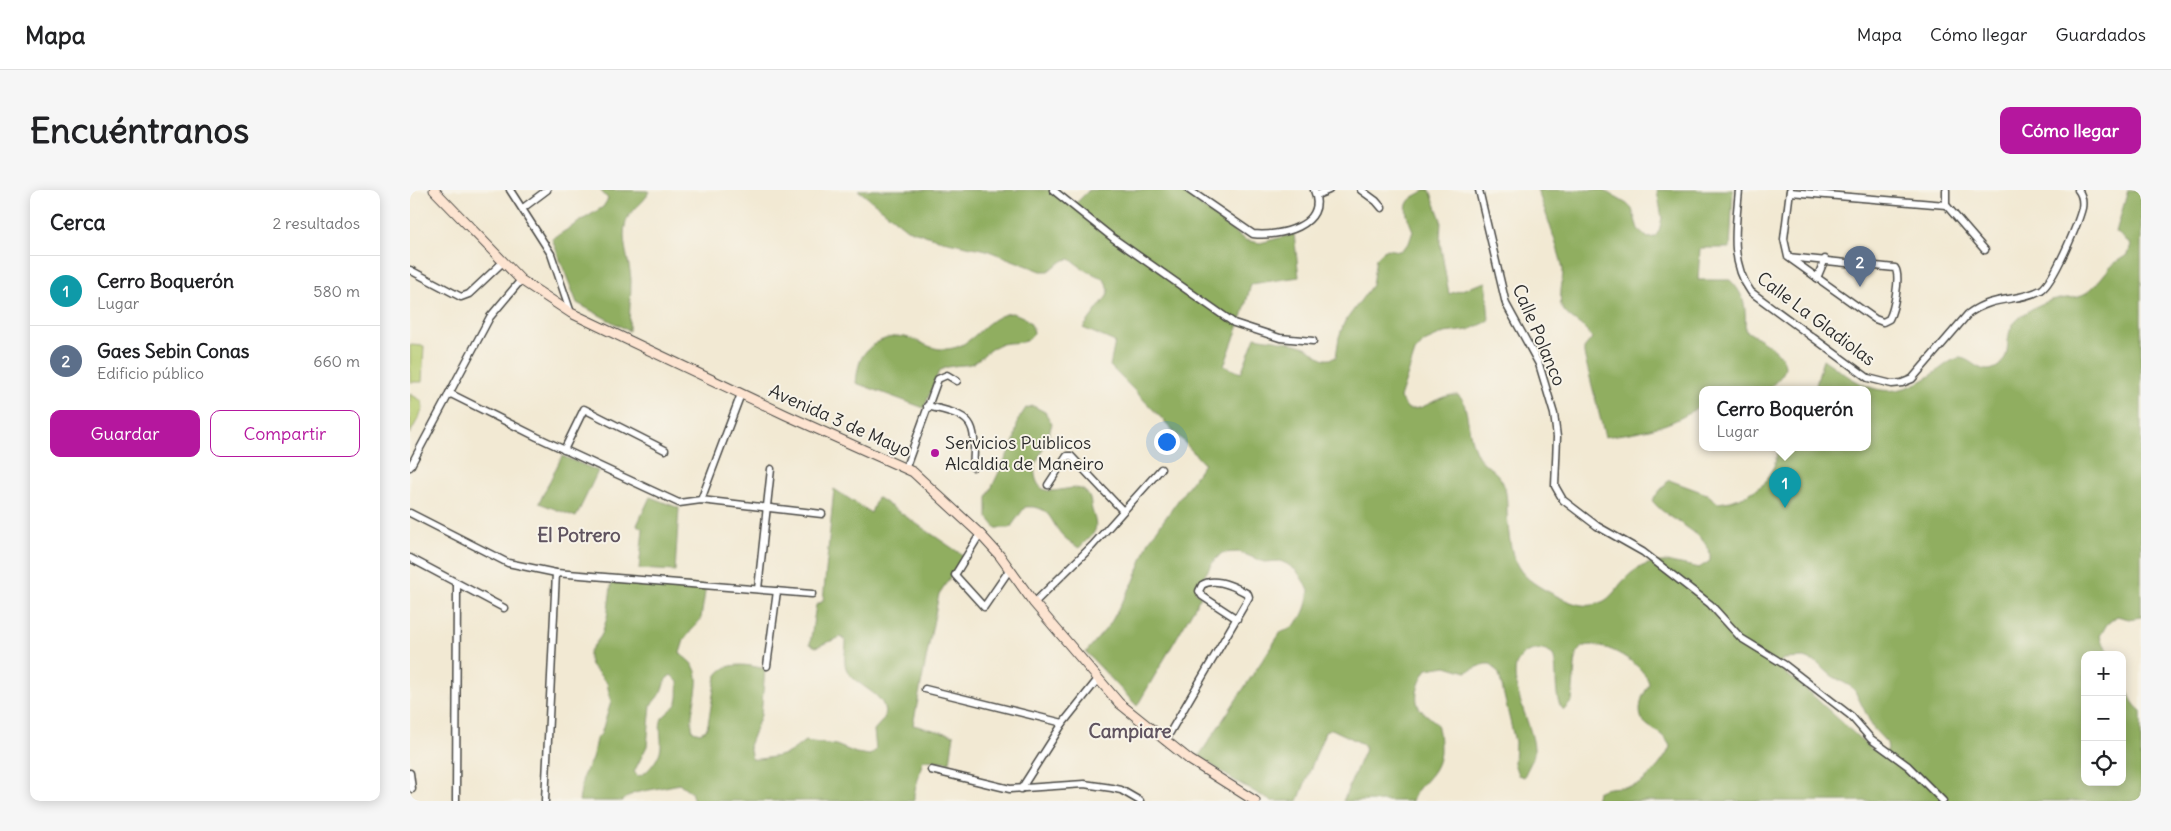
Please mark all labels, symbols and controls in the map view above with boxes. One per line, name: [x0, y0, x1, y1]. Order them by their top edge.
text: Mapa: [25, 20, 85, 50]
text: Mapa: [1857, 23, 1902, 46]
text: Cómo llegar: [1930, 23, 2027, 46]
text: Guardados: [2055, 23, 2146, 46]
button: Cómo llegar: [2000, 107, 2141, 154]
text: Encuéntranos: [30, 108, 249, 152]
text: Cerca: [50, 209, 105, 236]
text: 2 resultados: [272, 213, 360, 233]
pin: 2: [1844, 246, 1876, 287]
street label: Calle La Gladiolas: [1752, 266, 1880, 371]
text: Cerro Boquerón: [97, 269, 234, 293]
street label: Calle Polanco: [1508, 280, 1571, 389]
text: 1: [63, 281, 69, 301]
text: 580 m: [313, 281, 360, 301]
text: Lugar: [97, 293, 139, 313]
text: Gaes Sebin Conas: [97, 339, 249, 363]
text: 2: [62, 351, 70, 371]
text: 660 m: [313, 351, 360, 371]
text: Edificio público: [97, 363, 204, 383]
street label: Avenida 3 de Mayo: [765, 379, 915, 462]
popup: [1699, 386, 1871, 451]
text: Cerro Boquerón: [1717, 397, 1853, 421]
button: Guardar: [50, 410, 200, 457]
button: Compartir: [210, 410, 360, 457]
text: Lugar: [1717, 421, 1759, 441]
your location: [1154, 429, 1180, 455]
place label: Servicios Puiblicos Alcaldia de Maneiro: [945, 431, 1104, 475]
marker: Servicios Puiblicos Alcaldia de Maneiro: [929, 447, 941, 459]
pin: 1: [1769, 467, 1801, 508]
district label: El Potrero: [537, 523, 621, 547]
map controls: [2081, 651, 2126, 786]
button: +: [2081, 651, 2126, 696]
button: −: [2081, 696, 2126, 741]
district label: Campiare: [1088, 719, 1172, 743]
button: locate: [2081, 741, 2126, 786]

